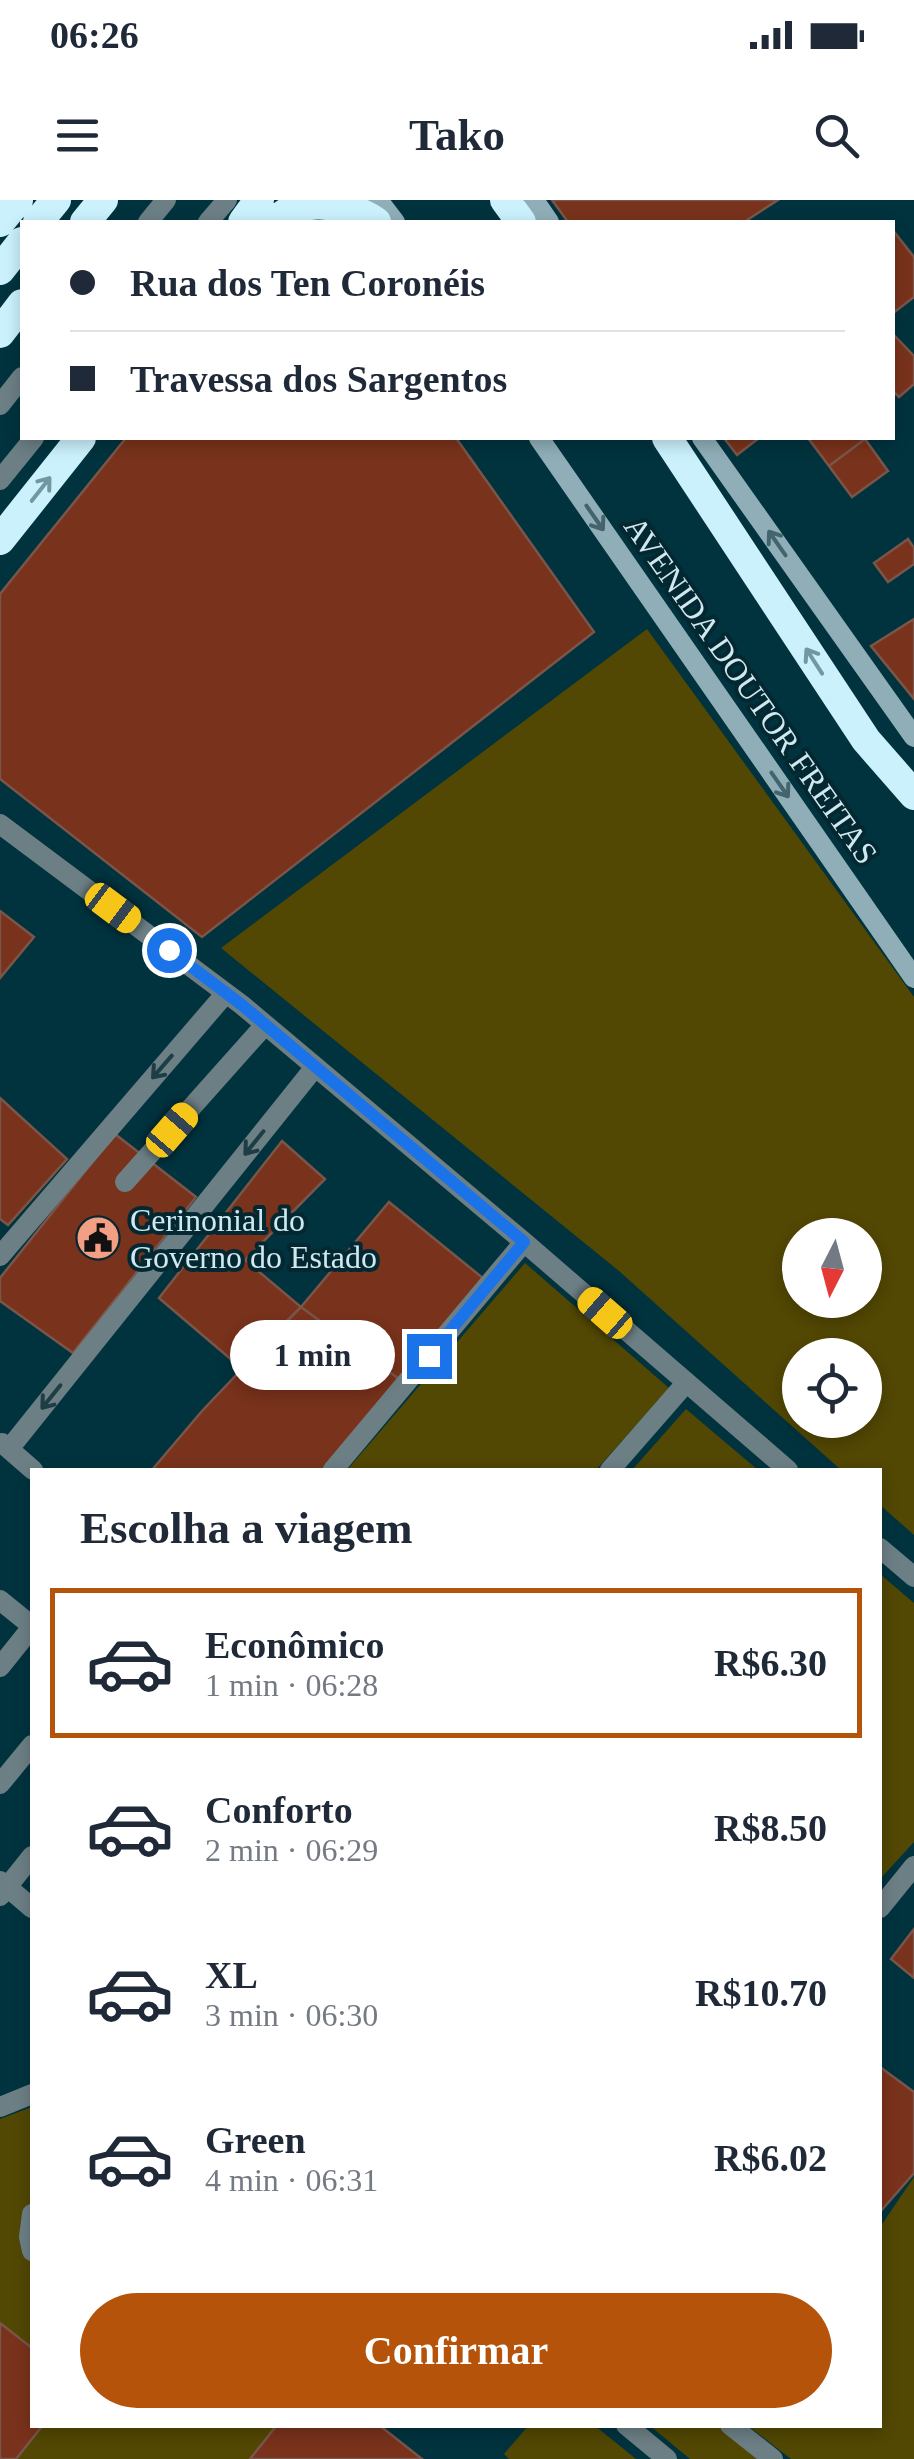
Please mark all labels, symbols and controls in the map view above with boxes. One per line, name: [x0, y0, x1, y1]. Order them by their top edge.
text: 06:26: [50, 14, 139, 56]
icon: menu: [50, 108, 105, 163]
icon: search: [809, 108, 864, 163]
text: Tako: [409, 110, 505, 160]
text: Rua dos Ten Coronéis: [130, 262, 485, 304]
text: Travessa dos Sargentos: [130, 358, 507, 400]
one-way arrow: [30, 476, 51, 503]
one-way arrow: [584, 503, 605, 531]
street label: AVENIDA DOUTOR FREITAS: [617, 509, 885, 871]
one-way arrow: [767, 530, 788, 557]
one-way arrow: [804, 648, 825, 676]
one-way arrow: [769, 770, 790, 798]
car: [80, 878, 146, 938]
route start: [147, 928, 192, 973]
one-way arrow: [151, 1054, 174, 1079]
car: [141, 1098, 203, 1162]
one-way arrow: [244, 1129, 265, 1156]
place label: Cerinonial do Governo do Estado: [130, 1202, 377, 1275]
public building icon: Cerinonial do Governo do Estado: [75, 1215, 121, 1261]
north arrow: [782, 1218, 882, 1318]
map controls: [782, 1218, 882, 1438]
car: [573, 1282, 637, 1344]
callout: 1 min: [229, 1321, 394, 1391]
route end: [407, 1334, 452, 1379]
text: 1 min: [274, 1337, 351, 1373]
button: locate: [782, 1338, 882, 1438]
one-way arrow: [40, 1383, 62, 1409]
text: Escolha a viagem: [80, 1503, 413, 1553]
icon: car: [85, 1618, 175, 1708]
text: Econômico: [205, 1624, 384, 1666]
text: R$6.30: [714, 1642, 827, 1684]
text: 1 min · 06:28: [205, 1667, 378, 1703]
icon: car: [85, 1783, 175, 1873]
text: Conforto: [205, 1789, 353, 1831]
text: R$8.50: [714, 1807, 827, 1849]
text: 2 min · 06:29: [205, 1832, 378, 1868]
icon: car: [85, 1948, 175, 2038]
text: XL: [205, 1954, 258, 1996]
text: R$10.70: [695, 1972, 827, 2014]
text: 3 min · 06:30: [205, 1997, 378, 2033]
icon: car: [85, 2113, 175, 2203]
text: Green: [205, 2119, 306, 2161]
text: R$6.02: [714, 2137, 827, 2179]
text: 4 min · 06:31: [205, 2162, 378, 2198]
button: Confirmar: [80, 2293, 832, 2408]

